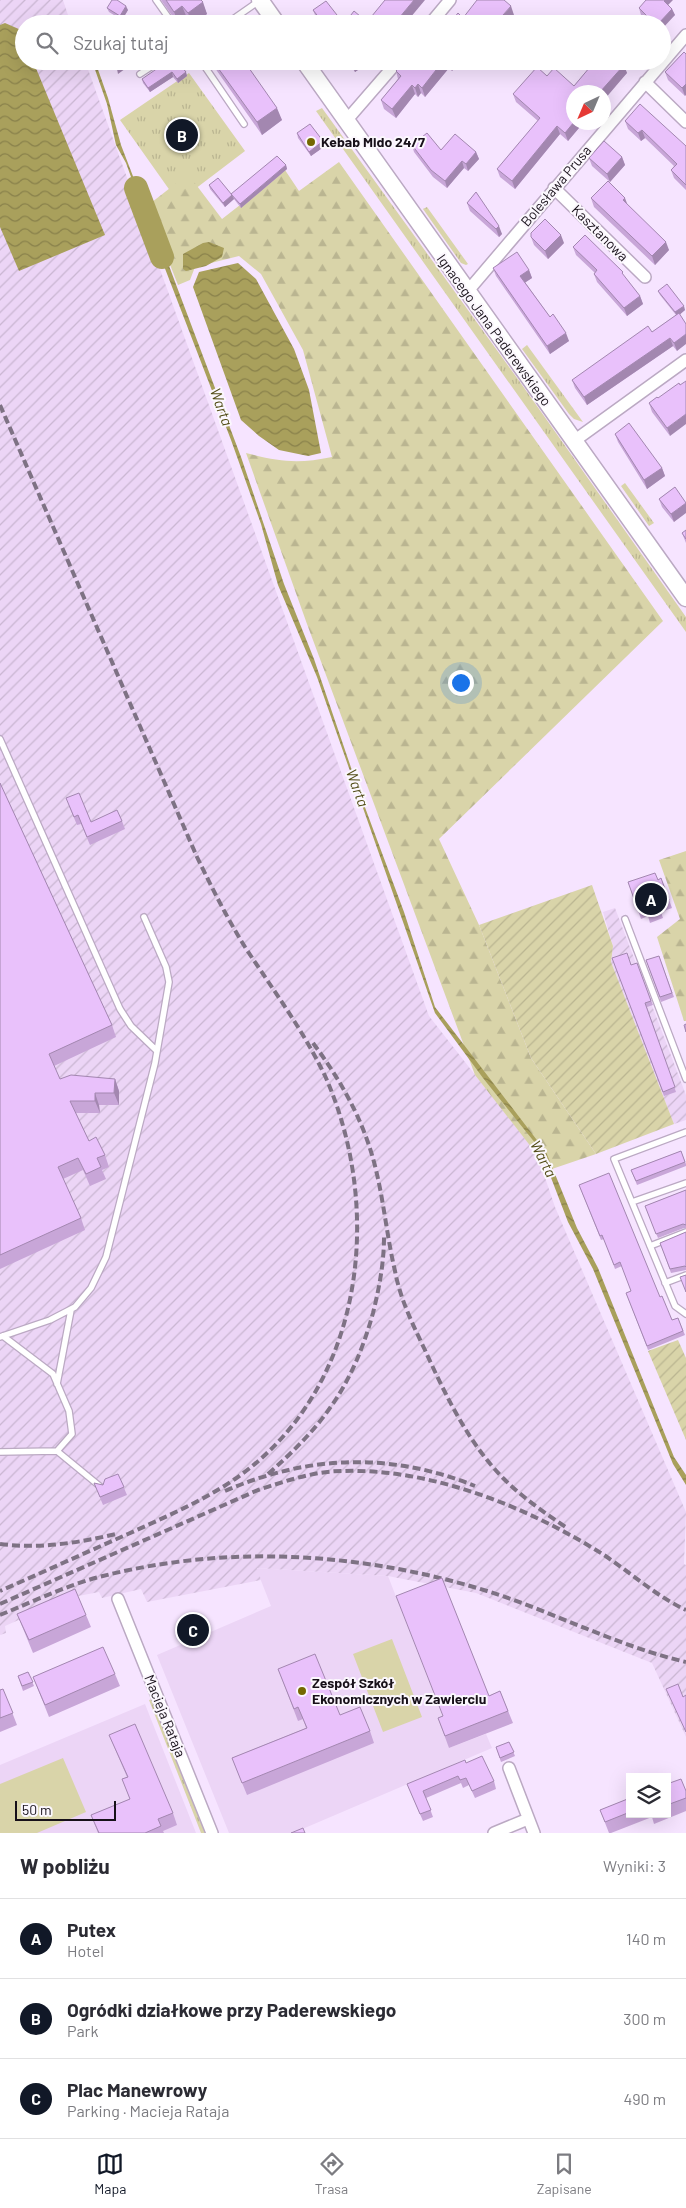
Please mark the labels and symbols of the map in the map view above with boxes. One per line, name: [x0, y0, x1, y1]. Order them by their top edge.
north arrow: [566, 85, 611, 130]
pin: B: [166, 116, 198, 154]
place label: Kebab Mido 24/7: [321, 133, 425, 150]
marker: Kebab Mido 24/7: [305, 136, 317, 148]
street label: Bolesława Prusa: [517, 142, 594, 230]
street label: Kasztanowa: [569, 201, 632, 264]
street label: Ignacego Jana Paderewskiego: [434, 250, 555, 409]
water label: Warta: [207, 385, 237, 428]
your location: [448, 670, 474, 696]
water label: Warta: [343, 766, 373, 809]
pin: A: [635, 880, 667, 918]
water label: Warta: [527, 1137, 561, 1180]
pin: C: [177, 1611, 209, 1649]
street label: Macieja Rataja: [141, 1672, 190, 1760]
place label: Zespół Szkół Ekonomicznych w Zawierciu: [312, 1674, 486, 1707]
marker: Zespół Szkół Ekonomicznych w Zawierciu: [296, 1685, 308, 1697]
scale bar: [15, 1798, 116, 1821]

